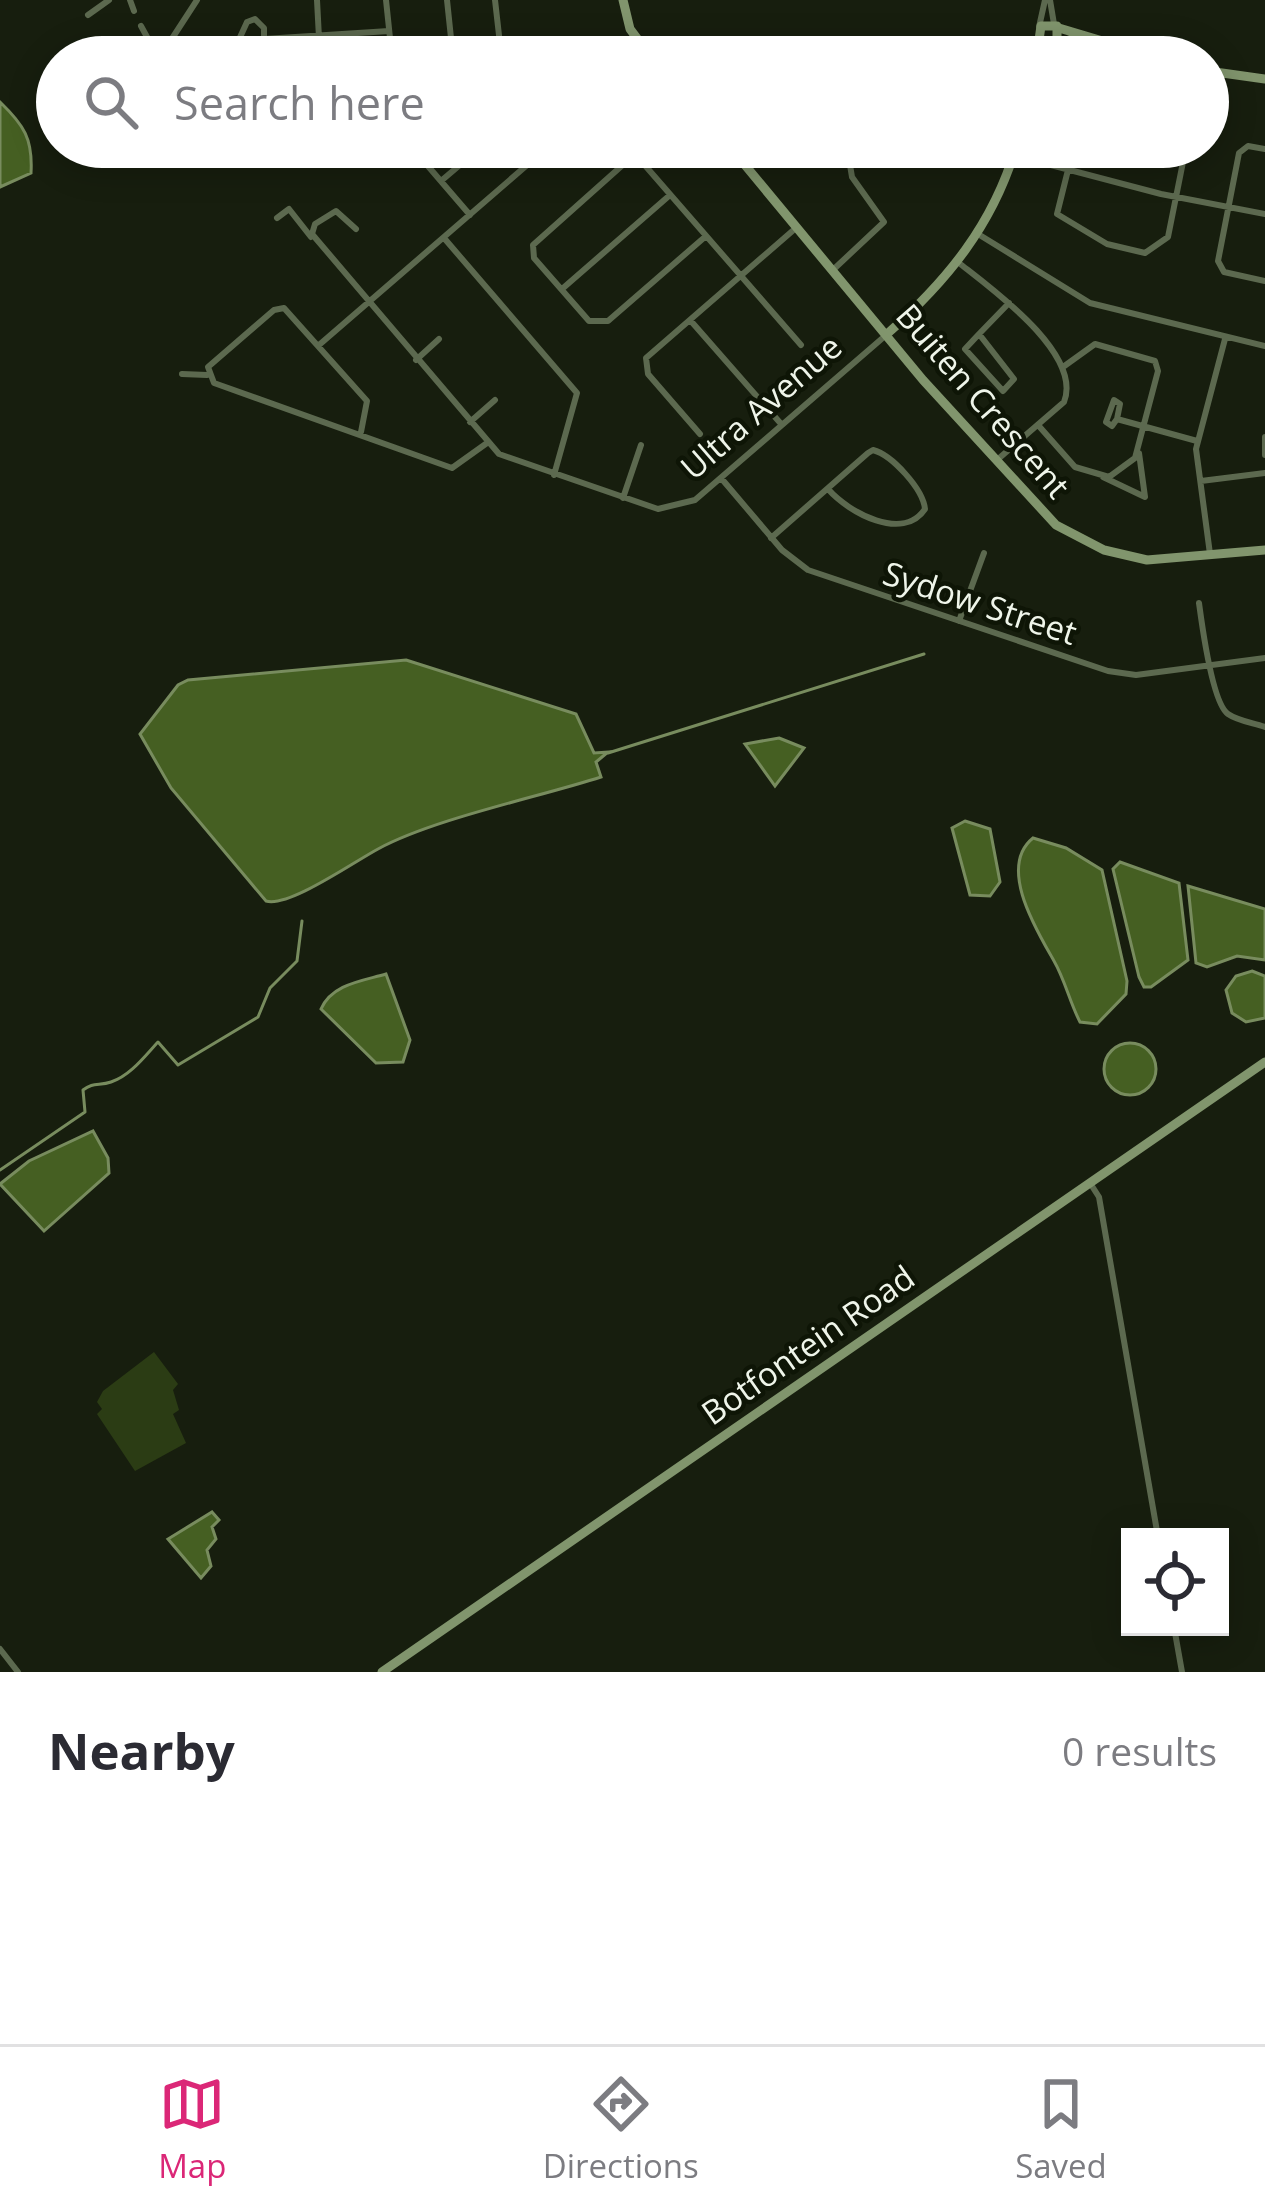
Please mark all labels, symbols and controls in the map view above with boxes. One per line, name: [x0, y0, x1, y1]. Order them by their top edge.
search box: [36, 36, 1229, 168]
icon: search: [78, 69, 144, 135]
text: Search here: [174, 72, 425, 133]
street label: Buiten Crescent: [886, 294, 1080, 507]
street label: Ultra Avenue: [671, 324, 851, 489]
street label: Sydow Street: [878, 550, 1083, 655]
street label: Botfontein Road: [692, 1254, 923, 1435]
map controls: [1121, 1528, 1229, 1636]
button: locate: [1121, 1528, 1229, 1636]
text: Nearby: [48, 1715, 235, 1785]
text: 0 results: [1062, 1724, 1217, 1777]
tab: Map: [158, 2071, 226, 2188]
tab: Directions: [543, 2071, 699, 2188]
tab: Saved: [1015, 2071, 1107, 2188]

